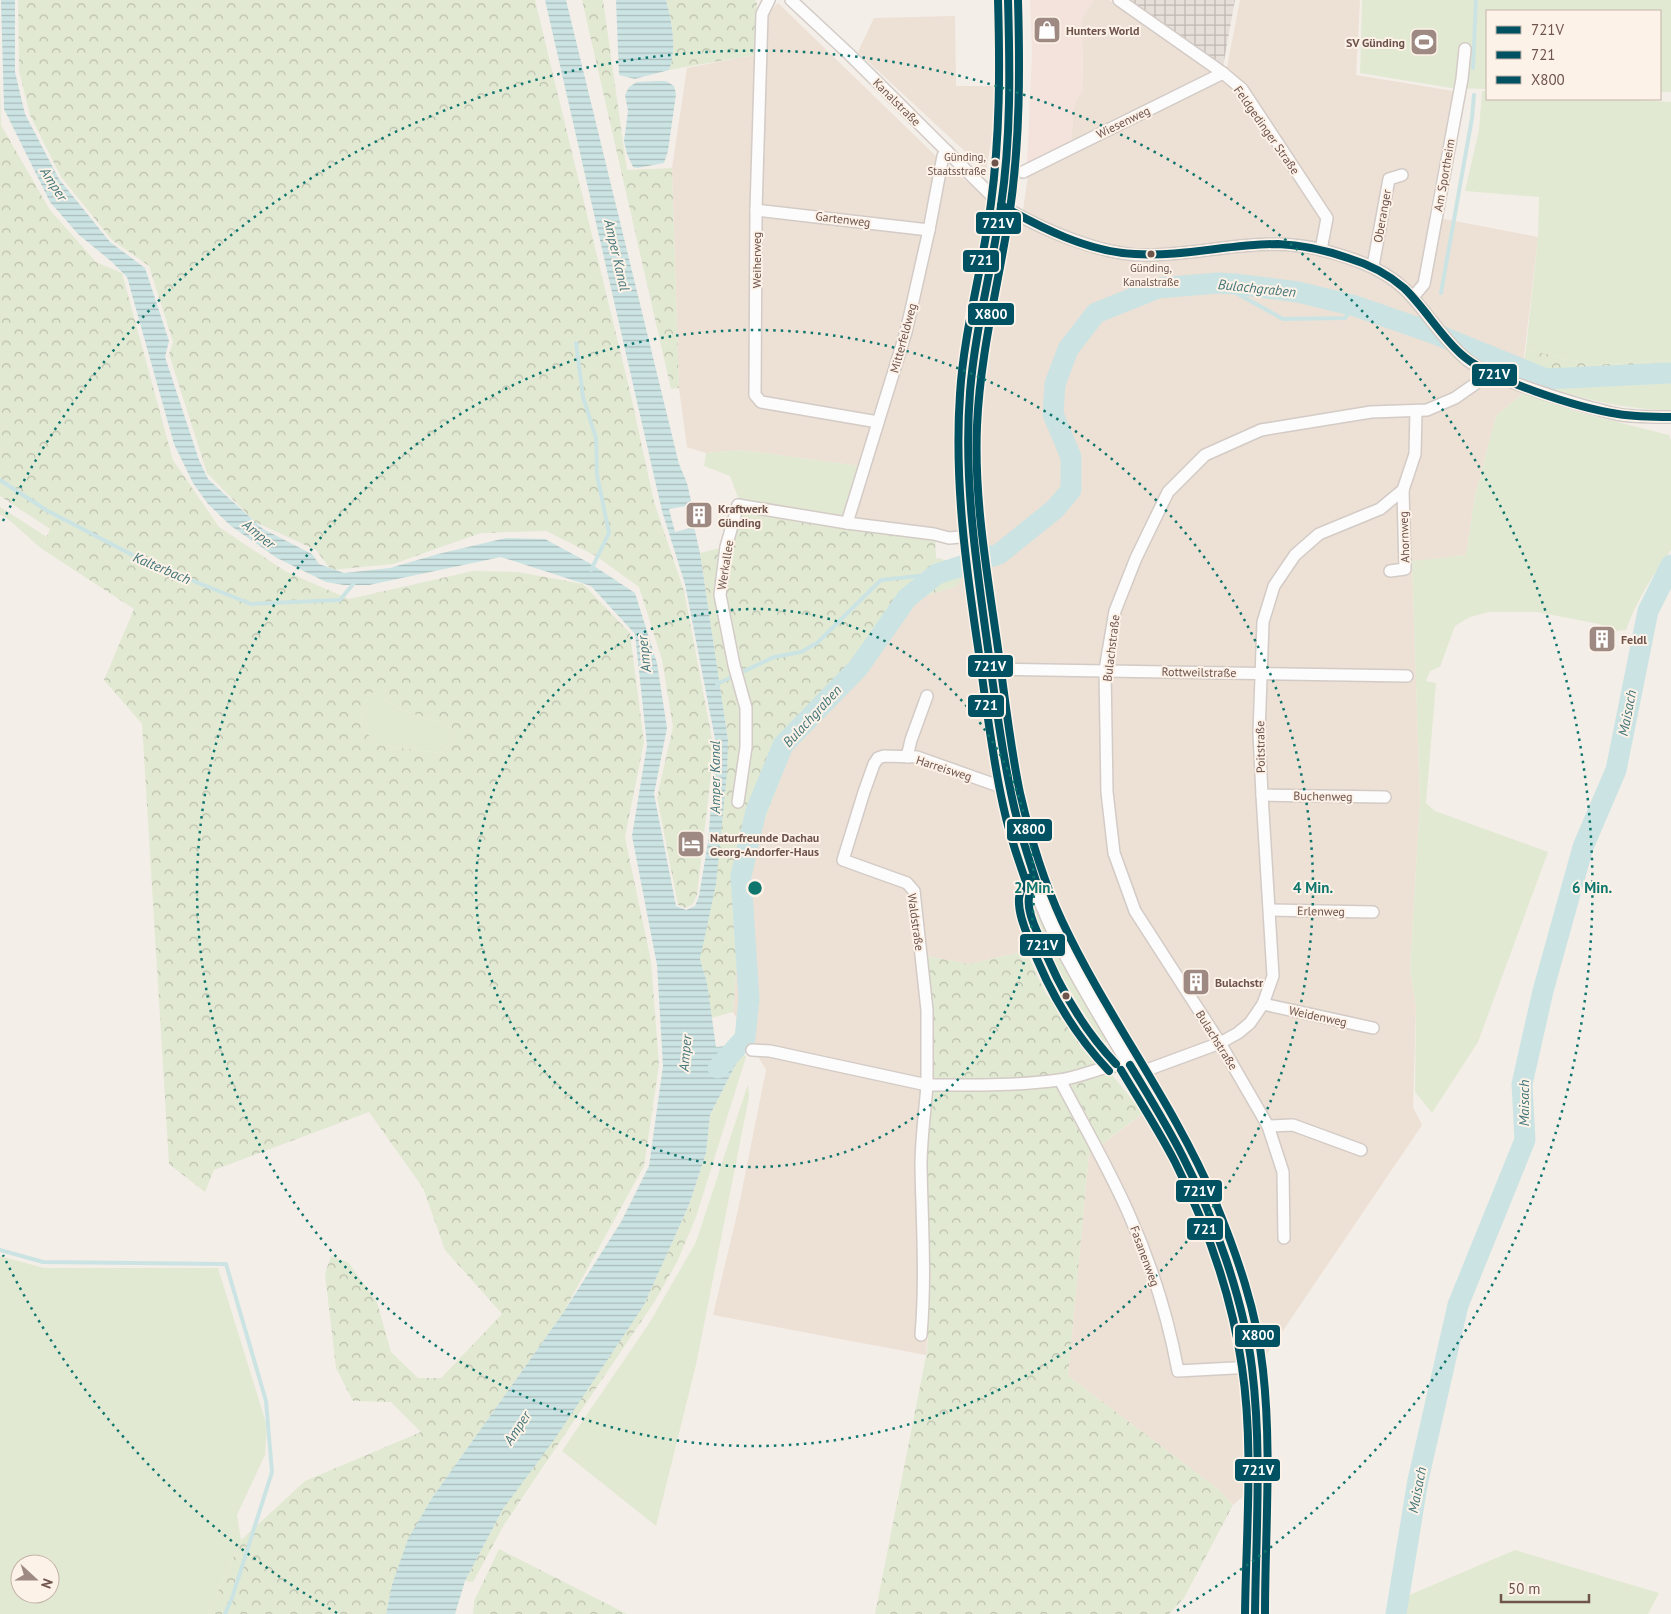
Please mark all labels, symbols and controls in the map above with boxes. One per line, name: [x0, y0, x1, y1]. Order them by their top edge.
legend: [1486, 10, 1661, 100]
shop icon: Hunters World: [1032, 15, 1062, 45]
text: 721V: [1531, 20, 1565, 39]
place label: Hunters World: [1066, 23, 1139, 38]
sports icon: SV Günding: [1409, 27, 1439, 57]
place label: SV Günding: [1346, 35, 1405, 50]
text: 721: [1531, 45, 1556, 64]
text: X800: [1531, 70, 1565, 89]
street label: Kanalstraße: [870, 75, 924, 129]
street label: Feldgedinger Straße: [1231, 83, 1303, 177]
street label: Wiesenweg: [1094, 103, 1152, 141]
street label: Am Sportheim: [1430, 138, 1458, 212]
place label: Günding, Staatsstraße: [928, 150, 986, 178]
marker: Günding, Staatsstraße: [990, 158, 1000, 168]
water label: Amper: [36, 163, 72, 205]
street label: Oberanger: [1370, 188, 1394, 244]
street label: Gartenweg: [815, 208, 871, 230]
line badge: 721V: [975, 211, 1022, 235]
text: 721V: [982, 214, 1015, 232]
water label: Amper Kanal: [600, 217, 634, 293]
street label: Weiherweg: [749, 232, 764, 288]
line badge: 721: [962, 249, 1000, 273]
marker: Günding, Kanalstraße: [1146, 249, 1156, 259]
text: 721: [969, 251, 993, 269]
place label: Günding, Kanalstraße: [1123, 261, 1180, 289]
water label: Bulachgraben: [1217, 275, 1297, 301]
street label: Mitterfeldweg: [886, 301, 920, 375]
line badge: X800: [967, 302, 1015, 326]
text: X800: [975, 305, 1007, 323]
line badge: 721V: [1471, 363, 1518, 387]
text: 721V: [1478, 365, 1511, 383]
building icon: Kraftwerk Günding: [684, 500, 714, 530]
place label: Kraftwerk Günding: [718, 501, 768, 530]
street label: Ahornweg: [1396, 511, 1412, 563]
water label: Amper: [238, 515, 280, 553]
street label: Werkallee: [714, 539, 736, 591]
water label: Kalterbach: [130, 548, 194, 588]
street label: Bulachstraße: [1099, 614, 1123, 682]
building icon: Feldl: [1587, 624, 1617, 654]
place label: Feldl: [1621, 632, 1647, 647]
water label: Amper: [633, 633, 655, 674]
line badge: 721V: [967, 654, 1014, 678]
text: 721V: [974, 657, 1007, 675]
street label: Rottweilstraße: [1161, 664, 1237, 680]
water label: Bulachgraben: [779, 681, 845, 751]
water label: Maisach: [1614, 688, 1640, 738]
line badge: 721: [967, 694, 1005, 718]
text: 721: [974, 696, 998, 714]
street label: Poitstraße: [1252, 721, 1268, 773]
water label: Amper Kanal: [706, 740, 724, 814]
street label: Harreisweg: [914, 752, 974, 784]
street label: Buchenweg: [1293, 788, 1353, 804]
line badge: X800: [1006, 818, 1053, 842]
text: X800: [1013, 820, 1045, 838]
hotel icon: Naturfreunde Dachau Georg-Andorfer-Haus: [676, 829, 706, 859]
place label: Naturfreunde Dachau Georg-Andorfer-Haus: [710, 830, 819, 859]
text: 2 Min.: [1014, 878, 1054, 897]
text: 4 Min.: [1293, 878, 1333, 897]
text: 6 Min.: [1572, 878, 1612, 897]
centre of rings: [746, 879, 764, 897]
street label: Waldstraße: [905, 892, 927, 952]
street label: Erlenweg: [1297, 903, 1345, 919]
line badge: 721V: [1019, 933, 1066, 957]
text: 721V: [1026, 936, 1059, 954]
building icon: Bulachstr: [1181, 967, 1211, 997]
place label: Bulachstr: [1215, 975, 1264, 990]
unlabelled marker: [1061, 991, 1071, 1001]
street label: Weidenweg: [1288, 1003, 1348, 1029]
street label: Bulachstraße: [1193, 1008, 1241, 1072]
water label: Amper: [674, 1033, 696, 1073]
water label: Maisach: [1515, 1080, 1533, 1126]
line badge: 721V: [1175, 1179, 1223, 1203]
text: 721V: [1183, 1182, 1216, 1200]
line badge: 721: [1186, 1217, 1224, 1241]
text: 721: [1193, 1220, 1217, 1238]
street label: Fasanenweg: [1127, 1224, 1163, 1288]
line badge: X800: [1234, 1324, 1281, 1348]
text: X800: [1242, 1326, 1274, 1344]
water label: Amper: [499, 1407, 535, 1449]
line badge: 721V: [1234, 1458, 1281, 1482]
text: 721V: [1242, 1461, 1275, 1479]
water label: Maisach: [1404, 1465, 1430, 1515]
north arrow: [10, 1554, 60, 1604]
scale bar: [1501, 1572, 1588, 1604]
text: N: [37, 1576, 57, 1591]
text: 50 m: [1508, 1579, 1541, 1598]

